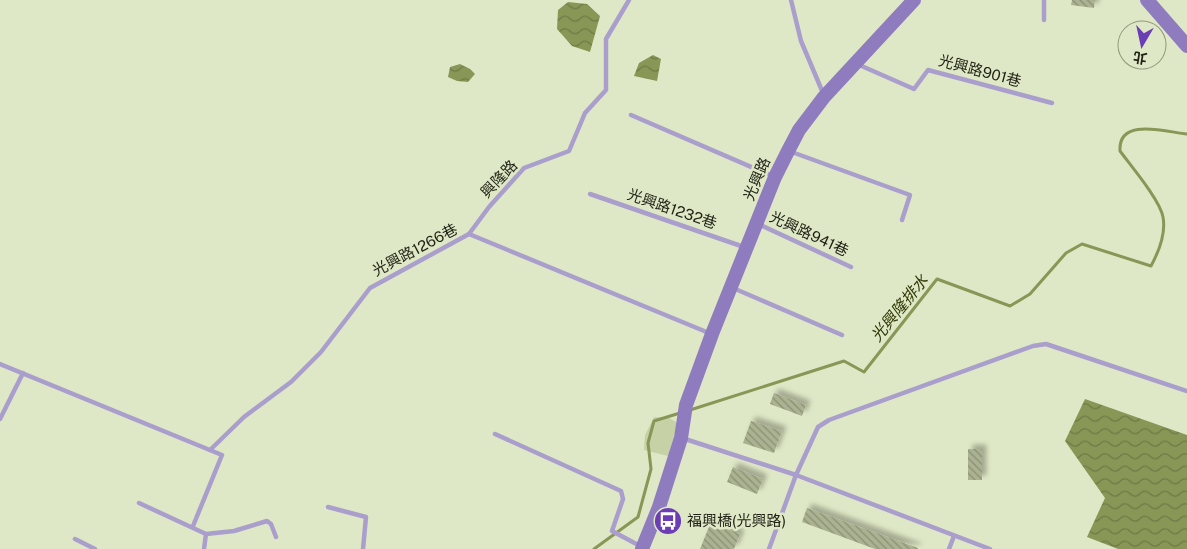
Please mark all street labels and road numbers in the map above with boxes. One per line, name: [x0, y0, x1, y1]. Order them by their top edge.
street label: 光興路901巷: [937, 51, 1023, 90]
street label: 光興路: [740, 155, 773, 203]
street label: 興隆路: [477, 157, 520, 201]
street label: 光興路1232巷: [625, 185, 719, 232]
street label: 光興路941巷: [767, 208, 851, 259]
street label: 光興路1266巷: [369, 220, 460, 279]

